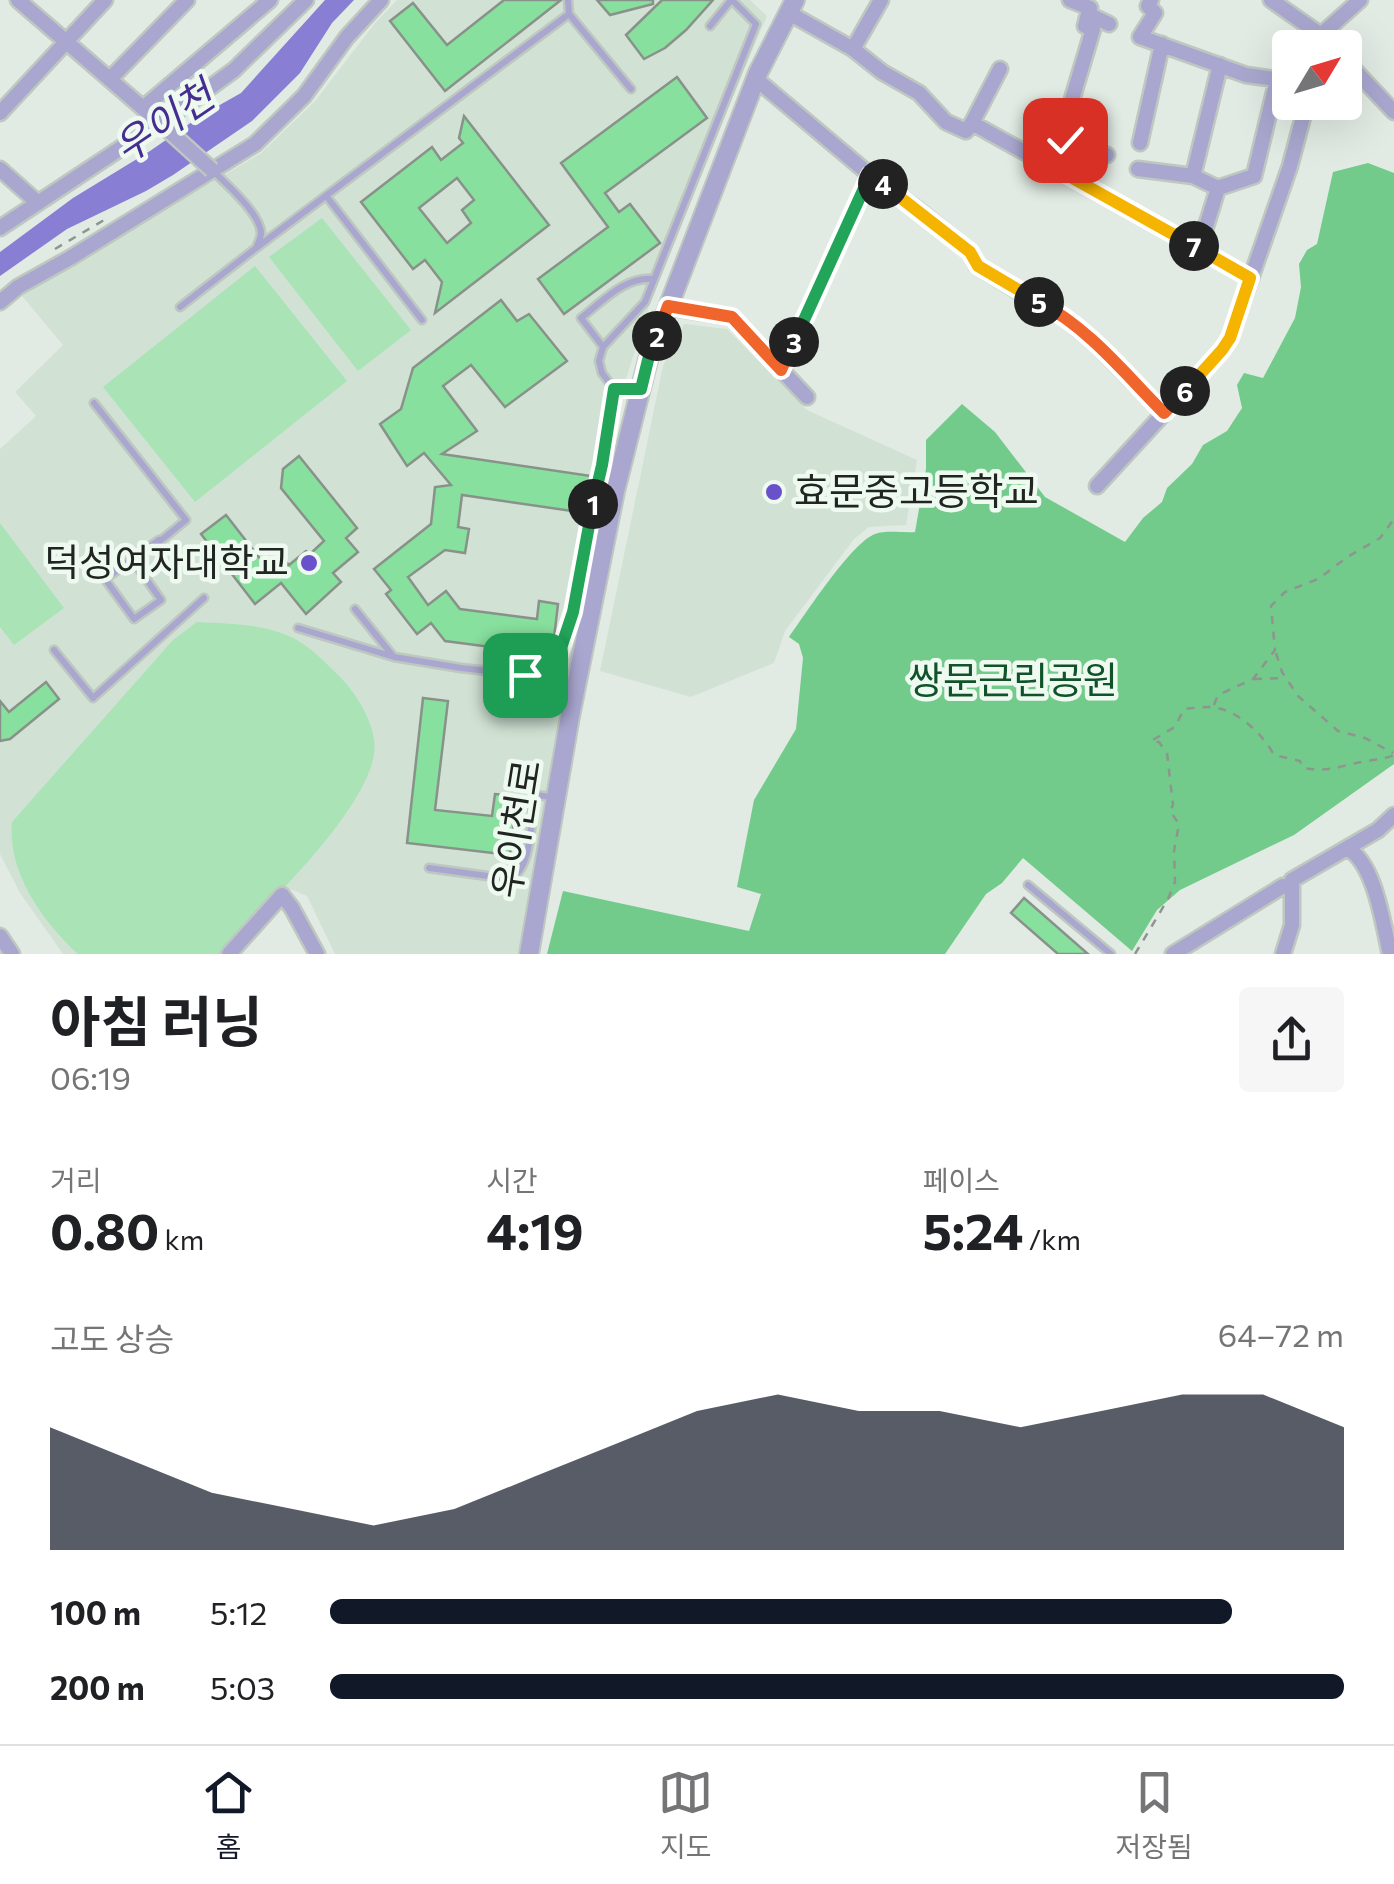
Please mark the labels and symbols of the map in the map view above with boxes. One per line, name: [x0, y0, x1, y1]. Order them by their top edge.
north arrow: [1272, 30, 1362, 120]
water label: 우이천: [103, 66, 226, 171]
pin: [1023, 98, 1108, 183]
pin: 4: [858, 159, 908, 209]
pin: 7: [1169, 221, 1219, 271]
pin: 5: [1014, 277, 1064, 327]
pin: 2: [632, 311, 682, 361]
pin: 3: [769, 317, 819, 367]
pin: 6: [1160, 366, 1210, 416]
place label: 효문중고등학교: [794, 466, 1039, 513]
pin: 1: [568, 479, 618, 529]
marker: 효문중고등학교: [763, 481, 785, 503]
place label: 덕성여자대학교: [44, 537, 289, 584]
marker: 덕성여자대학교: [298, 552, 320, 574]
pin: [483, 633, 568, 718]
park label: 쌍문근린공원: [908, 655, 1118, 702]
street label: 우이천로: [480, 756, 549, 901]

